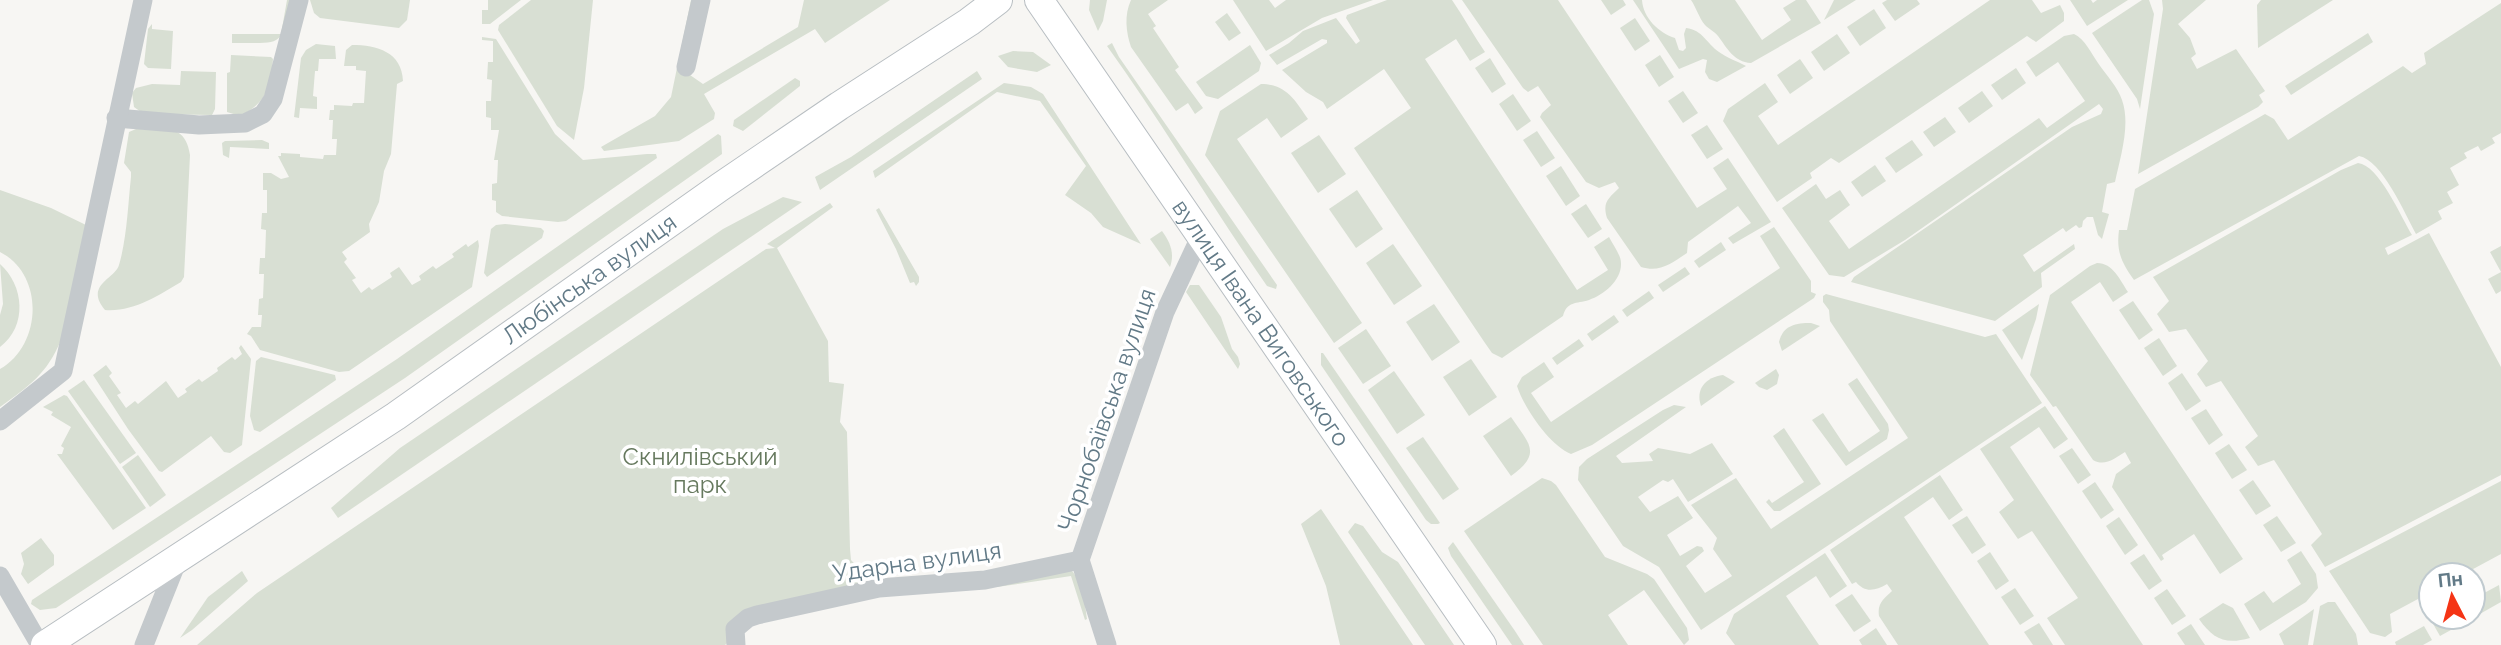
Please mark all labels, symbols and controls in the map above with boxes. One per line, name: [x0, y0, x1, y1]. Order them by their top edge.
street label: вулиця Івана Виговського: [1166, 194, 1356, 452]
street label: Любінська вулиця: [496, 207, 682, 350]
street label: Чорнобаївська вулиця: [1051, 284, 1162, 535]
park label: Скнилівський парк: [623, 442, 777, 499]
street label: Ударна вулиця: [831, 535, 1003, 588]
north arrow: [2417, 561, 2487, 631]
text: Пн: [2437, 567, 2464, 591]

